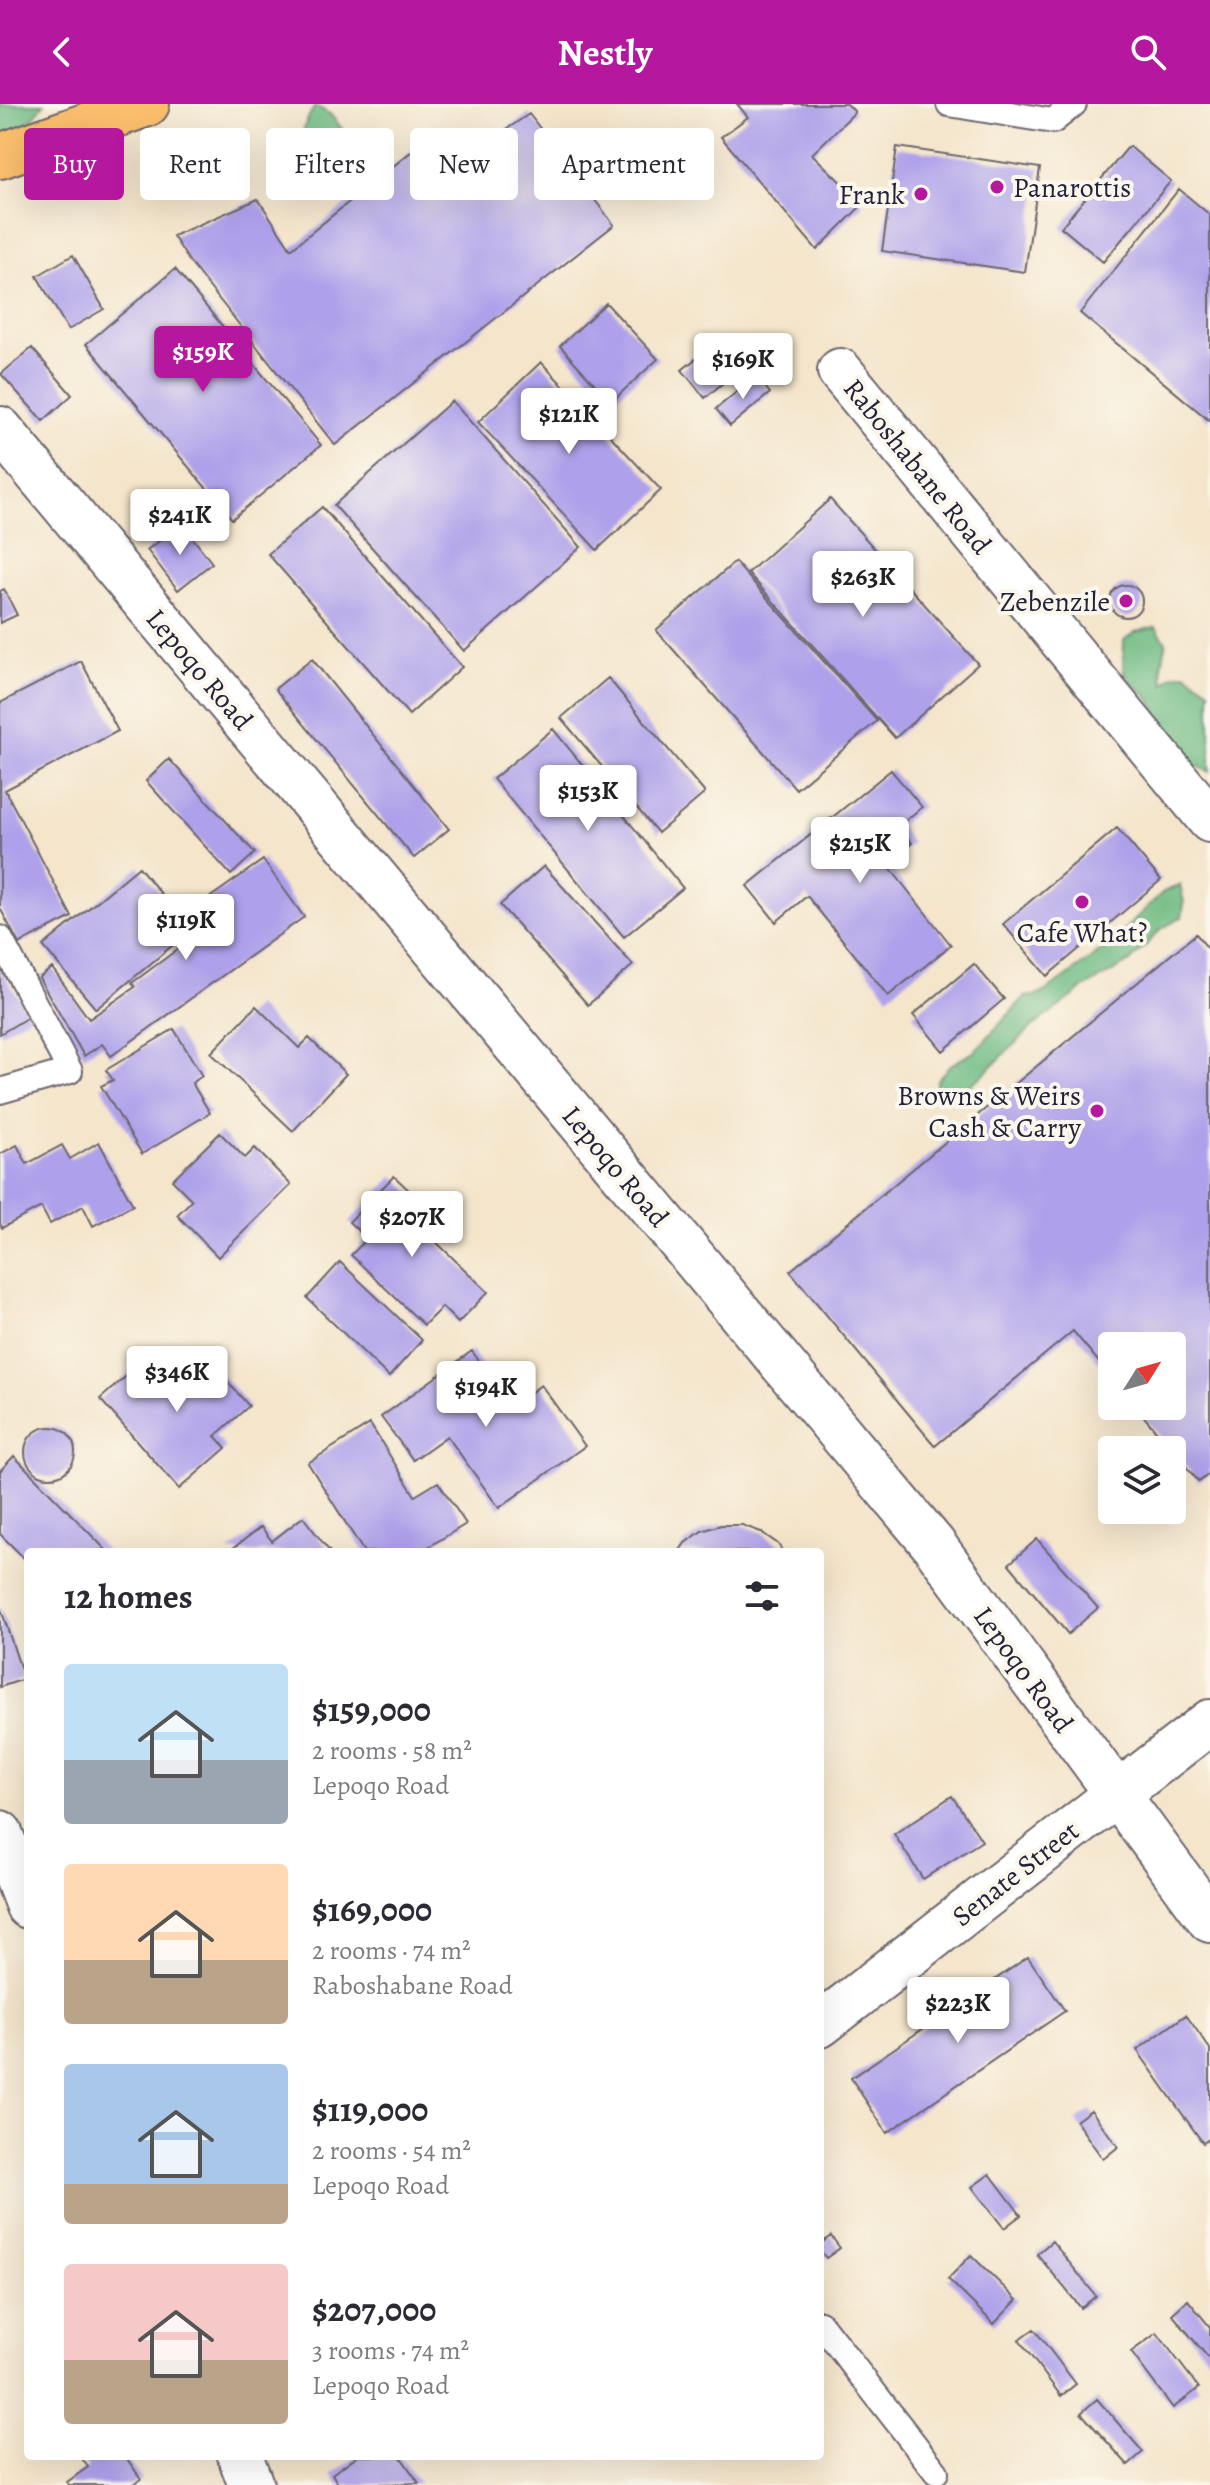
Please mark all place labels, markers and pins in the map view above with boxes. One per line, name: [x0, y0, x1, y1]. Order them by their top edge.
place label: Panarottis: [1013, 169, 1131, 207]
place label: Frank: [838, 176, 905, 214]
marker: Panarottis: [988, 178, 1006, 196]
marker: Frank: [912, 185, 930, 203]
pin: $159K: [147, 326, 259, 394]
pin: $169K: [687, 333, 799, 401]
pin: $121K: [513, 388, 625, 456]
pin: $241K: [124, 489, 236, 557]
pin: $263K: [807, 551, 919, 619]
place label: Zebenzile: [1000, 583, 1110, 621]
marker: Zebenzile: [1117, 592, 1135, 610]
pin: $153K: [532, 765, 644, 833]
pin: $215K: [804, 817, 916, 885]
marker: Cafe What?: [1073, 893, 1091, 911]
pin: $119K: [130, 894, 242, 962]
place label: Cafe What?: [1017, 914, 1147, 952]
place label: Browns & Weirs Cash & Carry: [897, 1077, 1082, 1147]
marker: Browns & Weirs Cash & Carry: [1088, 1102, 1106, 1120]
pin: $207K: [356, 1191, 468, 1259]
pin: $346K: [121, 1346, 233, 1414]
pin: $194K: [430, 1361, 542, 1429]
pin: $223K: [902, 1977, 1014, 2045]

